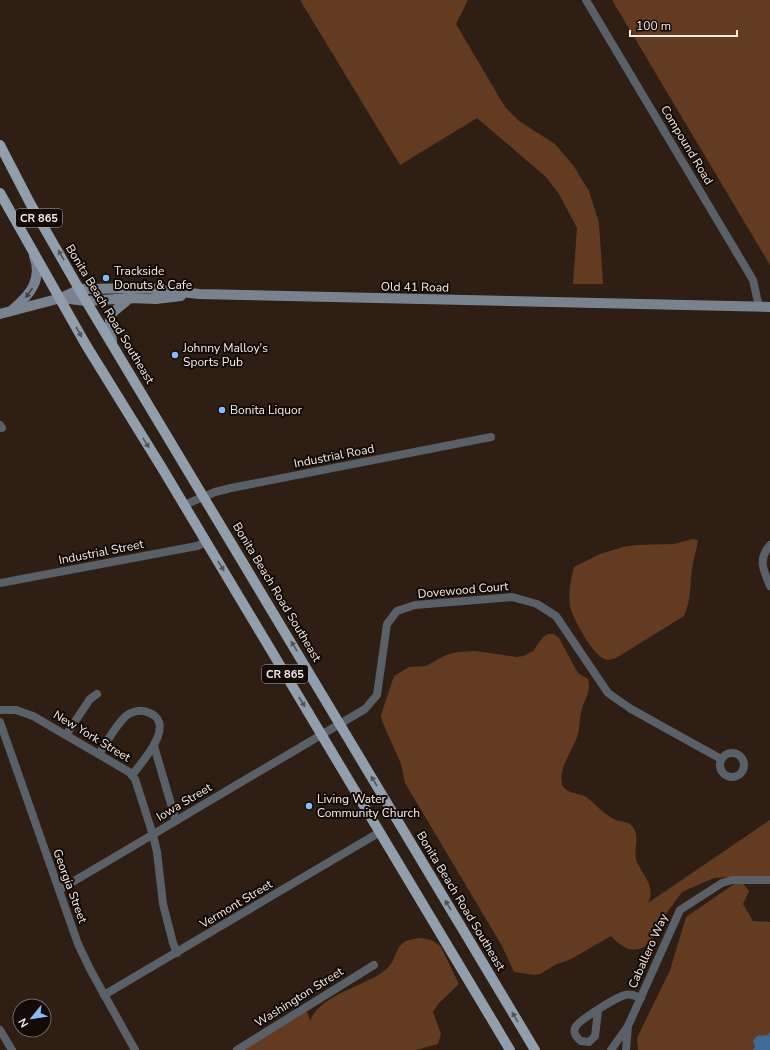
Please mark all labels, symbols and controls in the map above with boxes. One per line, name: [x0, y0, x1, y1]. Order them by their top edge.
scale bar: [630, 12, 737, 38]
text: 100 m: [636, 18, 671, 34]
street label: Compound Road: [657, 102, 717, 188]
road number: CR 865: [16, 209, 62, 227]
street label: Bonita Beach Road Southeast: [62, 241, 158, 387]
one-way arrow: [57, 249, 64, 261]
place label: Trackside Donuts & Cafe: [114, 263, 192, 293]
marker: Trackside Donuts & Cafe: [101, 273, 111, 283]
street label: Old 41 Road: [381, 278, 449, 296]
one-way arrow: [25, 288, 33, 298]
one-way arrow: [76, 326, 82, 338]
place label: Johnny Malloy's Sports Pub: [182, 340, 268, 370]
marker: Johnny Malloy's Sports Pub: [170, 350, 180, 360]
place label: Bonita Liquor: [230, 402, 303, 418]
marker: Bonita Liquor: [217, 405, 227, 415]
one-way arrow: [143, 437, 150, 449]
street label: Industrial Road: [292, 440, 376, 472]
street label: Bonita Beach Road Southeast: [229, 519, 325, 665]
street label: Industrial Street: [57, 536, 146, 568]
one-way arrow: [217, 561, 225, 571]
street label: Dovewood Court: [417, 578, 510, 602]
one-way arrow: [290, 640, 297, 652]
road number: CR 865: [262, 665, 308, 683]
one-way arrow: [298, 697, 306, 707]
street label: New York Street: [50, 707, 134, 766]
one-way arrow: [371, 775, 378, 787]
street label: Iowa Street: [153, 779, 215, 825]
place label: Living Water Community Church: [317, 791, 420, 821]
marker: Living Water Community Church: [304, 801, 314, 811]
street label: Bonita Beach Road Southeast: [413, 828, 509, 974]
street label: Georgia Street: [49, 847, 91, 926]
street label: Vermont Street: [196, 876, 276, 932]
one-way arrow: [445, 899, 452, 911]
street label: Caballero Way: [624, 910, 672, 991]
street label: Washington Street: [252, 963, 347, 1031]
north arrow: [12, 998, 52, 1038]
one-way arrow: [512, 1011, 519, 1023]
text: N: [15, 1015, 32, 1030]

